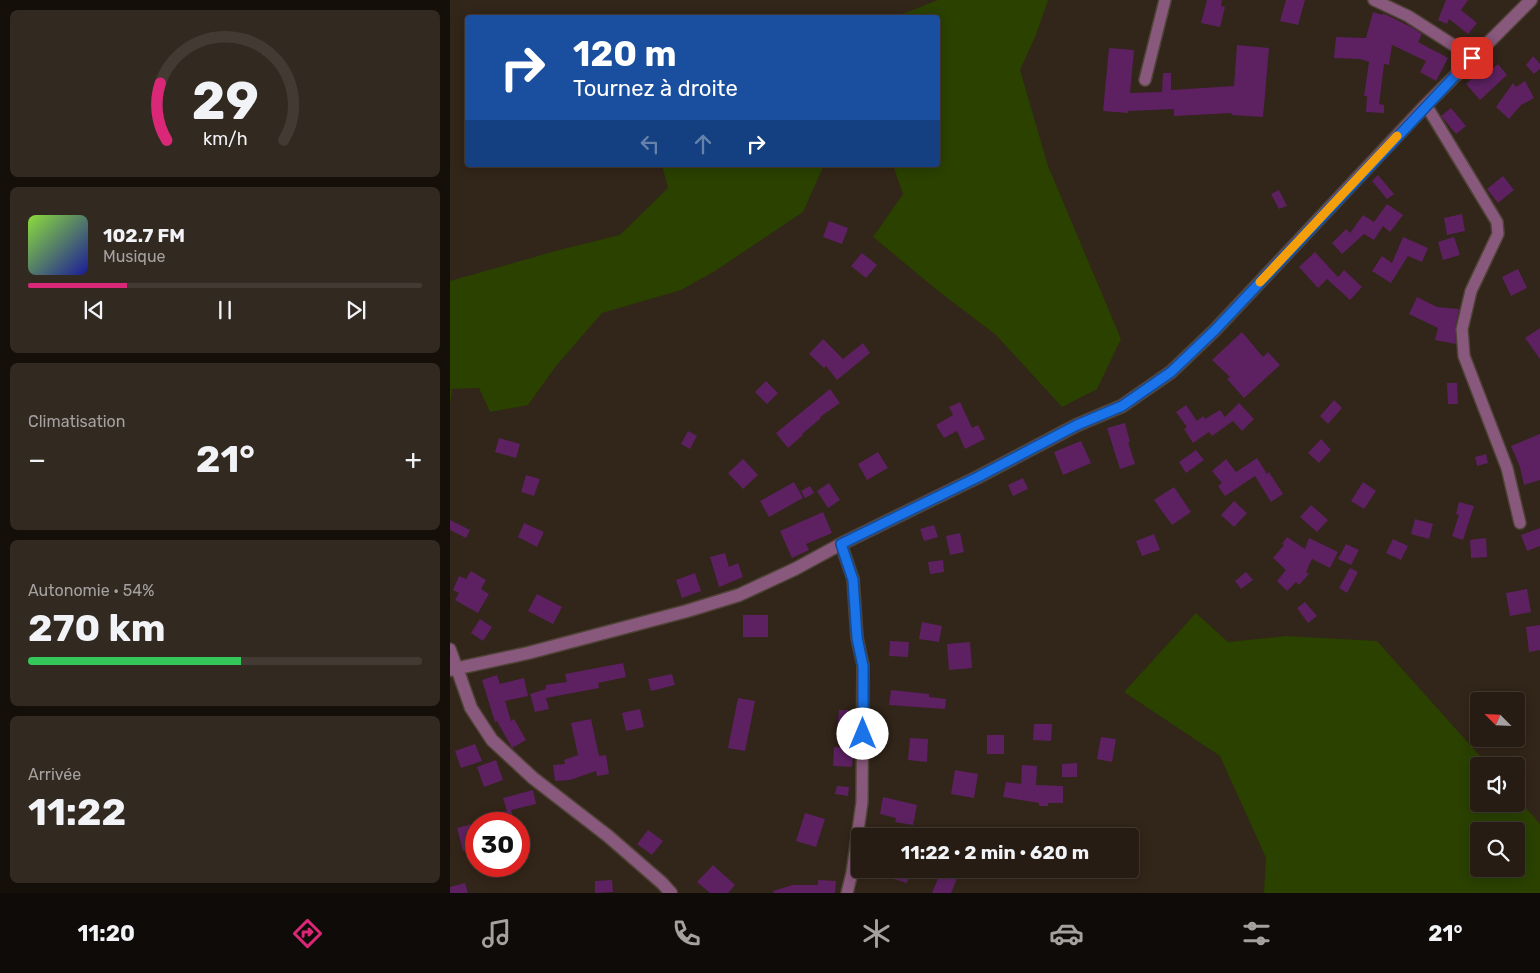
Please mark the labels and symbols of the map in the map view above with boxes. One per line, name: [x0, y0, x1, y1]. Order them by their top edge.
pin: [1451, 37, 1493, 79]
north arrow: [1470, 692, 1525, 748]
position arrow: [836, 707, 888, 759]
speed limit sign: 30: [465, 812, 530, 877]

